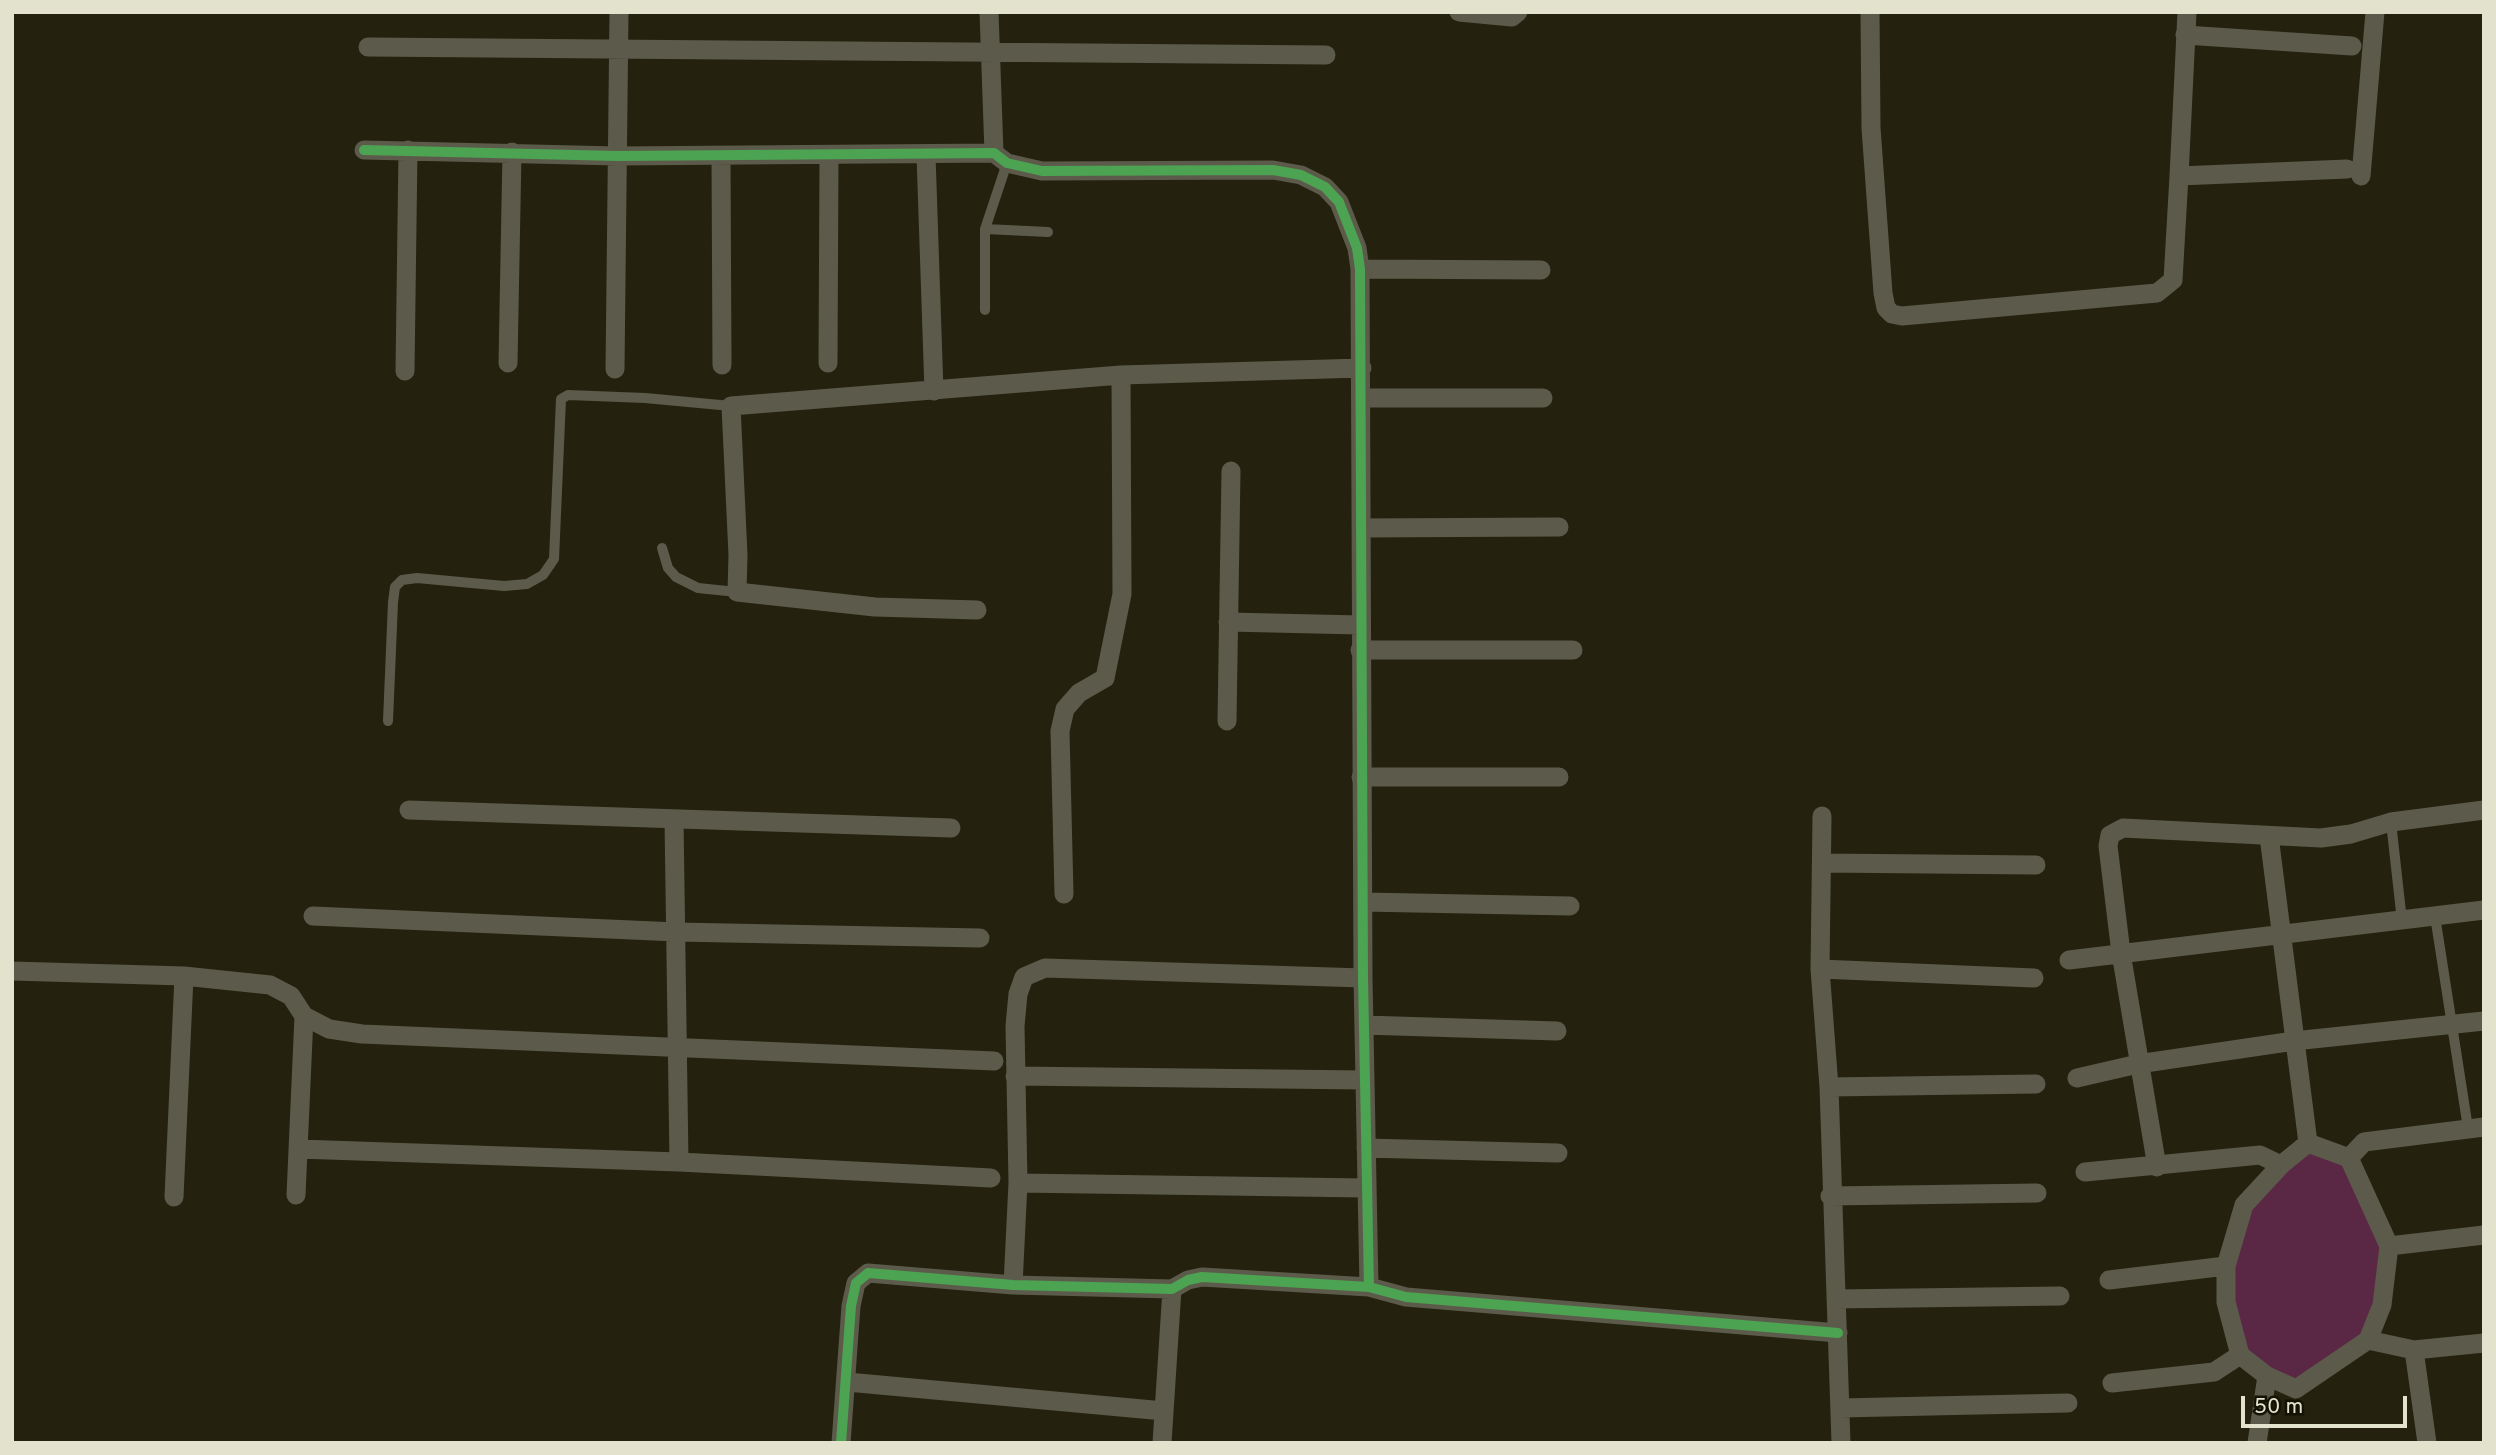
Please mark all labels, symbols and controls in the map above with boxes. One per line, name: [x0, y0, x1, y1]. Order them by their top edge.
scale bar: [2244, 1382, 2410, 1426]
text: 50 m: [2254, 1394, 2303, 1421]

